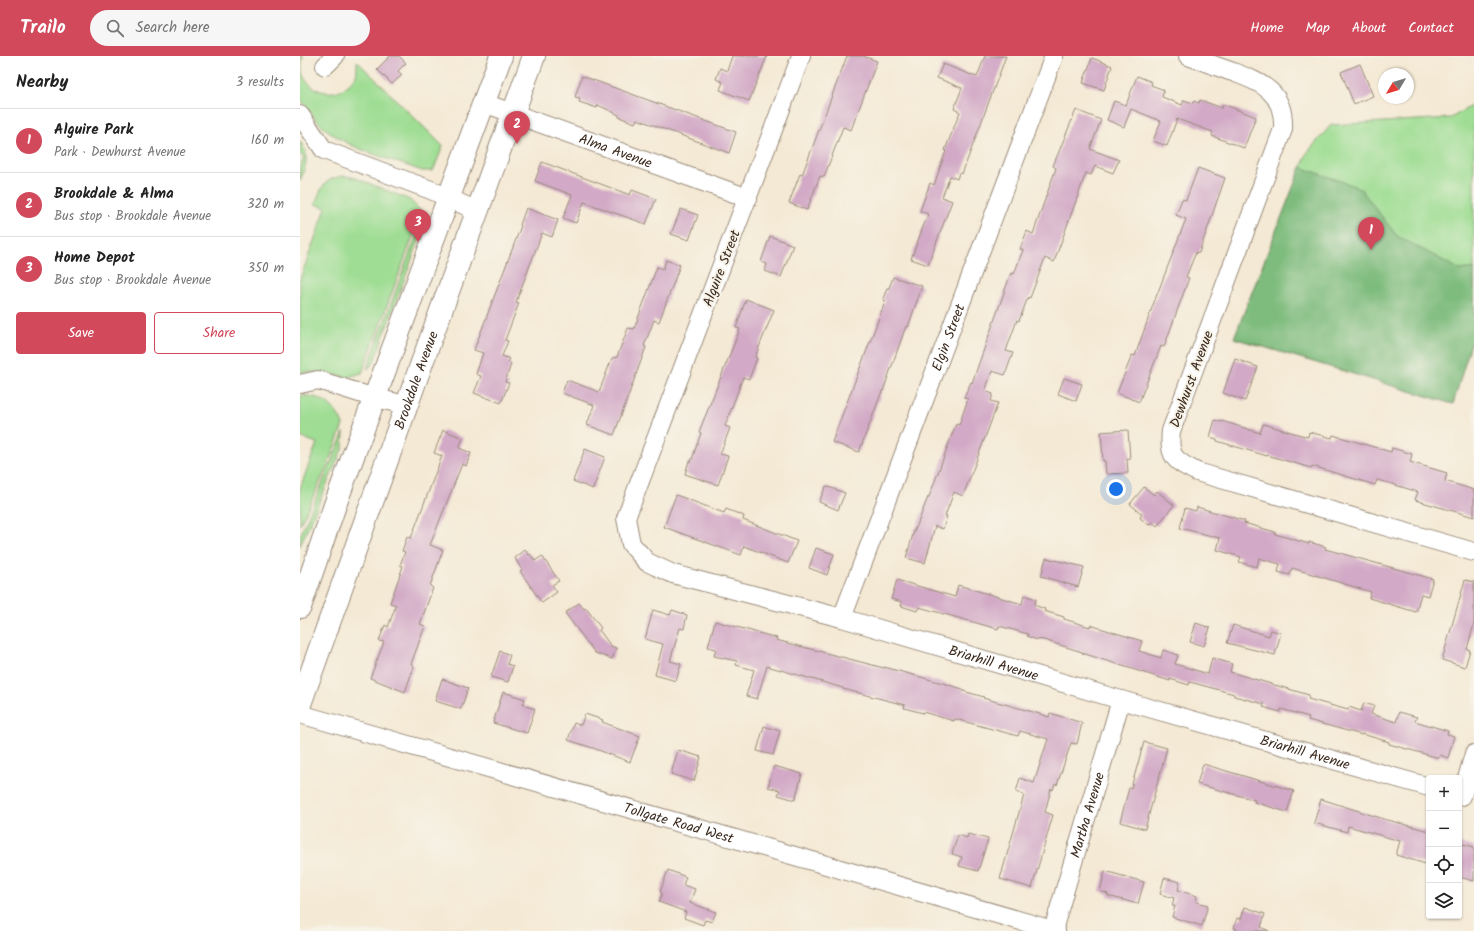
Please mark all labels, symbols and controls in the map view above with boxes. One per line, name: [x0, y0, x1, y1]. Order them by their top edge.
search box: [90, 10, 370, 46]
text: Trailo: [20, 13, 66, 43]
text: Search here: [136, 16, 210, 40]
icon: search: [104, 17, 126, 39]
text: Home: [1250, 17, 1284, 39]
text: Map: [1306, 17, 1330, 39]
text: About: [1352, 17, 1386, 39]
text: Contact: [1408, 17, 1454, 39]
north arrow: [1378, 68, 1414, 104]
text: Nearby: [16, 69, 68, 96]
text: 3 results: [236, 72, 284, 93]
pin: 2: [504, 111, 530, 144]
text: Alguire Park: [54, 118, 133, 142]
street label: Alma Avenue: [576, 128, 656, 175]
text: 1: [27, 130, 31, 151]
text: 160 m: [251, 130, 284, 151]
text: Park · Dewhurst Avenue: [54, 142, 186, 163]
text: Brookdale & Alma: [54, 182, 174, 206]
text: 2: [25, 194, 33, 215]
text: 320 m: [247, 194, 284, 215]
text: Bus stop · Brookdale Avenue: [54, 206, 211, 227]
pin: 3: [405, 209, 431, 242]
pin: 1: [1358, 217, 1384, 250]
street label: Alguire Street: [697, 226, 747, 310]
text: Home Depot: [54, 246, 135, 270]
text: 3: [25, 258, 33, 279]
text: 350 m: [248, 258, 284, 279]
text: Bus stop · Brookdale Avenue: [54, 270, 211, 291]
street label: Elgin Street: [926, 300, 972, 374]
button: Save: [16, 312, 146, 354]
button: Share: [154, 312, 284, 354]
street label: Dewhurst Avenue: [1164, 327, 1220, 431]
street label: Brookdale Avenue: [389, 328, 445, 433]
your location: [1106, 479, 1126, 499]
street label: Briarhill Avenue: [946, 640, 1042, 687]
street label: Briarhill Avenue: [1257, 730, 1353, 776]
street label: Martha Avenue: [1065, 769, 1111, 861]
map controls: [1426, 775, 1462, 919]
button: +: [1426, 775, 1462, 811]
street label: Tollgate Road West: [621, 797, 737, 850]
button: −: [1426, 811, 1462, 847]
button: locate: [1426, 847, 1462, 883]
button: layers: [1426, 883, 1462, 919]

